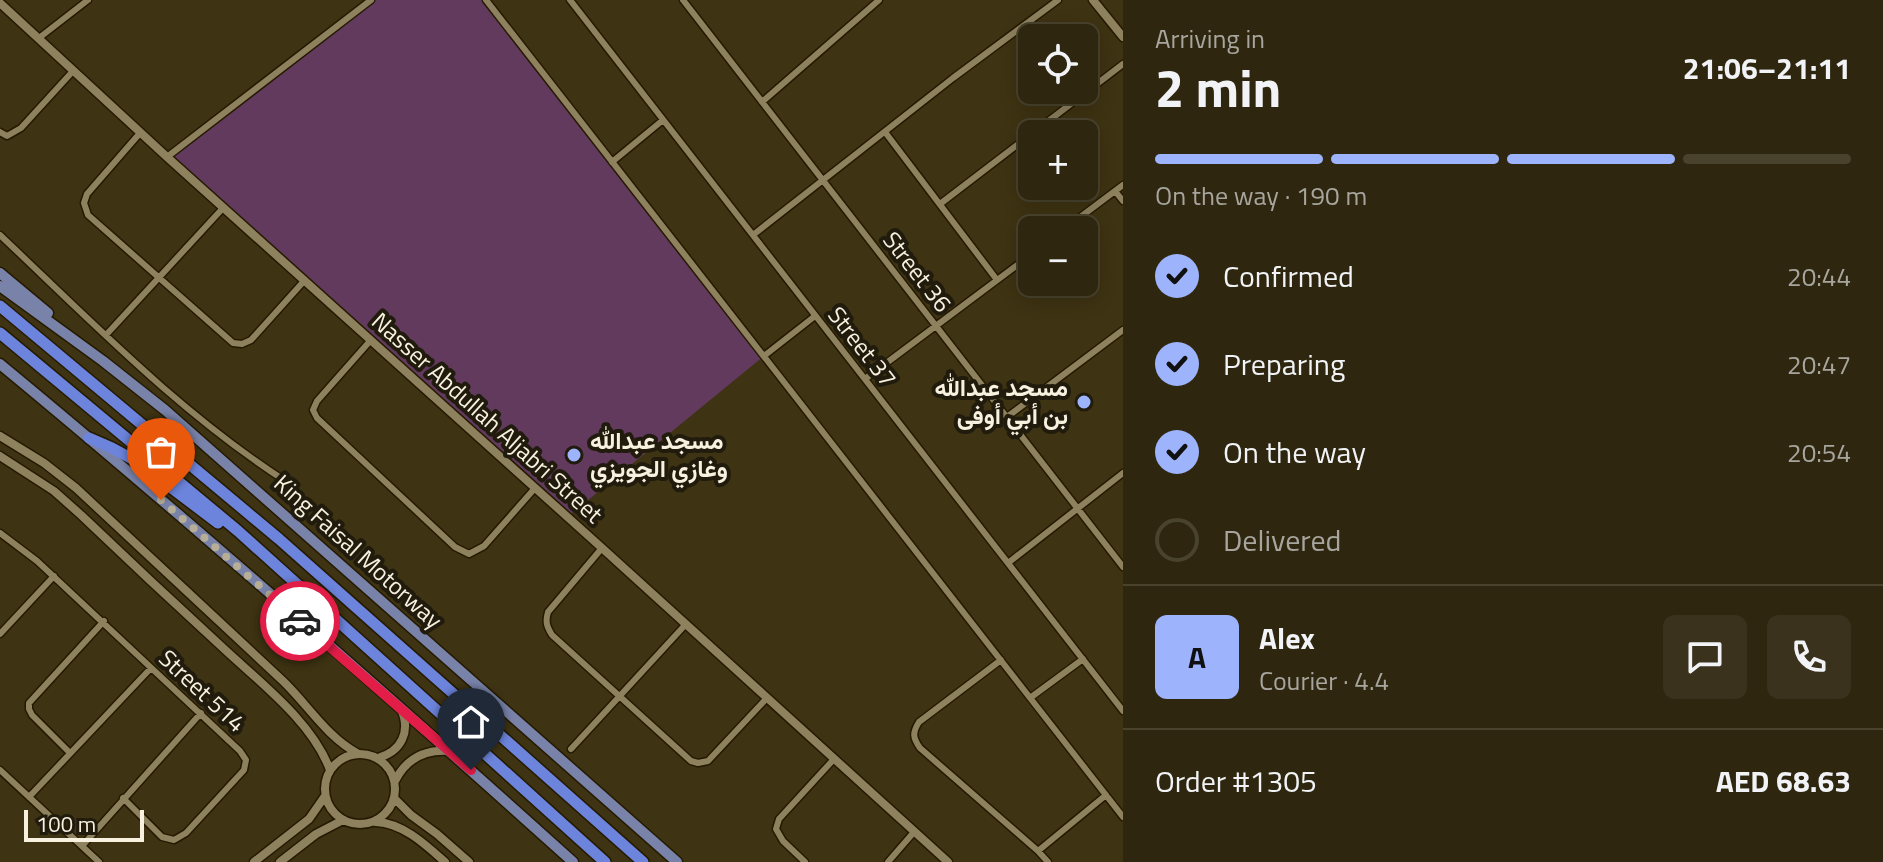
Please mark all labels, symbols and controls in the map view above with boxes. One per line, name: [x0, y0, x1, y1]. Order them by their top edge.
text: Arriving in: [1155, 19, 1265, 58]
map controls: [1018, 24, 1098, 296]
button: locate: [1018, 24, 1098, 104]
text: 21:06–21:11: [1683, 45, 1851, 91]
text: 2 min: [1155, 48, 1281, 127]
button: +: [1018, 120, 1098, 200]
text: On the way · 190 m: [1155, 176, 1367, 215]
button: −: [1018, 216, 1098, 296]
street label: Street 36: [875, 223, 961, 320]
text: Confirmed: [1223, 253, 1354, 299]
icon: check: [1155, 254, 1199, 298]
text: 20:44: [1787, 257, 1851, 296]
street label: Street 37: [820, 298, 906, 395]
street label: Nasser Abdullah Aljabri Street: [364, 303, 612, 532]
text: Preparing: [1223, 341, 1345, 387]
icon: check: [1155, 342, 1199, 386]
text: 20:47: [1787, 345, 1851, 384]
place label: مسجد عبدالله بن أبي أوفى: [935, 369, 1068, 436]
marker: مسجد عبدالله بن أبي أوفى: [1075, 393, 1093, 411]
pin: [127, 418, 195, 500]
place label: مسجد عبدالله وغازي الجويزي: [590, 422, 728, 489]
text: On the way: [1223, 429, 1366, 475]
icon: bag: [139, 430, 183, 474]
icon: check: [1155, 430, 1199, 474]
text: 20:54: [1787, 433, 1851, 472]
marker: مسجد عبدالله وغازي الجويزي: [565, 446, 583, 464]
street label: King Faisal Motorway: [266, 466, 451, 637]
text: Delivered: [1223, 517, 1341, 563]
courier: [260, 581, 340, 661]
icon: car: [278, 599, 322, 643]
text: Alex: [1259, 615, 1315, 661]
button: chat: [1663, 615, 1747, 699]
button: phone: [1767, 615, 1851, 699]
text: A: [1188, 634, 1206, 680]
street label: Street 514: [151, 640, 254, 740]
text: Courier · 4.4: [1259, 661, 1389, 700]
pin: [437, 688, 505, 770]
icon: home: [449, 700, 493, 744]
text: Order #1305: [1155, 758, 1317, 804]
text: AED 68.63: [1716, 758, 1851, 804]
scale bar: [24, 806, 144, 842]
text: 100 m: [36, 807, 96, 841]

